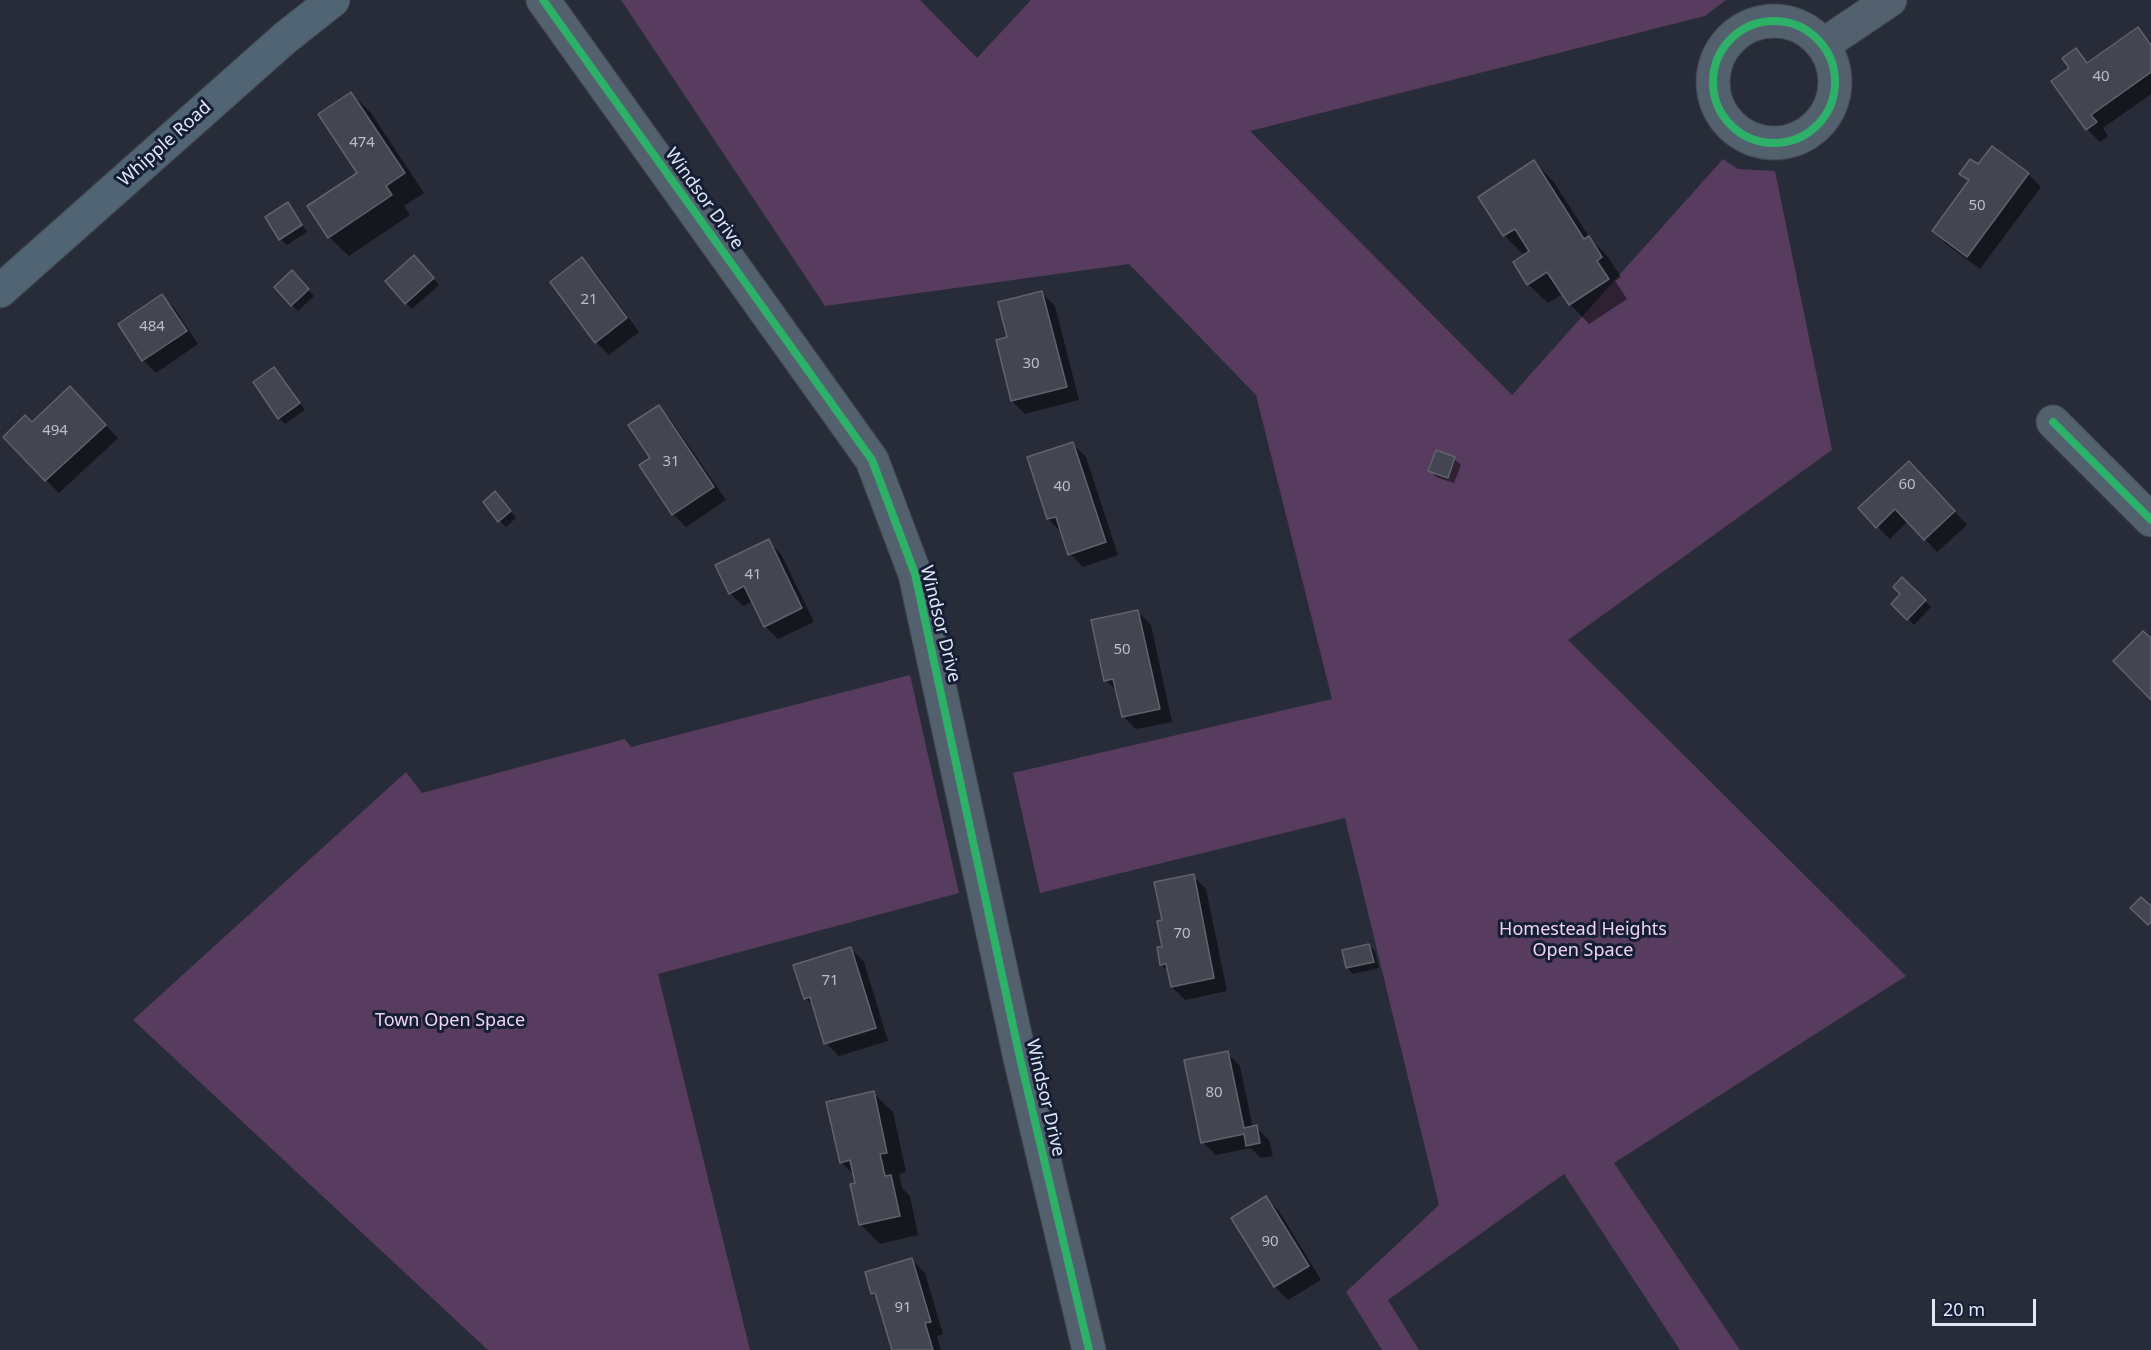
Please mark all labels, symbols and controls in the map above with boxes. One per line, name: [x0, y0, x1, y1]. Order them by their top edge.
house number: 40: [2092, 68, 2110, 86]
street label: Whipple Road: [114, 97, 216, 191]
house number: 474: [349, 134, 375, 152]
street label: Windsor Drive: [660, 144, 748, 254]
house number: 50: [1968, 197, 1986, 215]
house number: 21: [580, 291, 598, 309]
house number: 484: [139, 318, 165, 336]
house number: 30: [1022, 355, 1040, 373]
house number: 494: [42, 422, 68, 440]
house number: 31: [662, 453, 680, 471]
house number: 60: [1898, 476, 1916, 494]
house number: 40: [1053, 478, 1071, 496]
street label: Windsor Drive: [915, 563, 965, 685]
house number: 41: [744, 566, 762, 584]
house number: 50: [1113, 641, 1131, 659]
park label: Homestead Heights Open Space: [1499, 919, 1667, 962]
house number: 70: [1173, 925, 1191, 943]
house number: 71: [821, 972, 839, 990]
park label: Town Open Space: [375, 1010, 525, 1032]
street label: Windsor Drive: [1021, 1037, 1069, 1159]
house number: 80: [1205, 1084, 1223, 1102]
house number: 90: [1261, 1233, 1279, 1251]
scale bar: [1935, 1287, 2038, 1325]
text: 20 m: [1943, 1297, 1985, 1321]
house number: 91: [894, 1299, 912, 1317]

